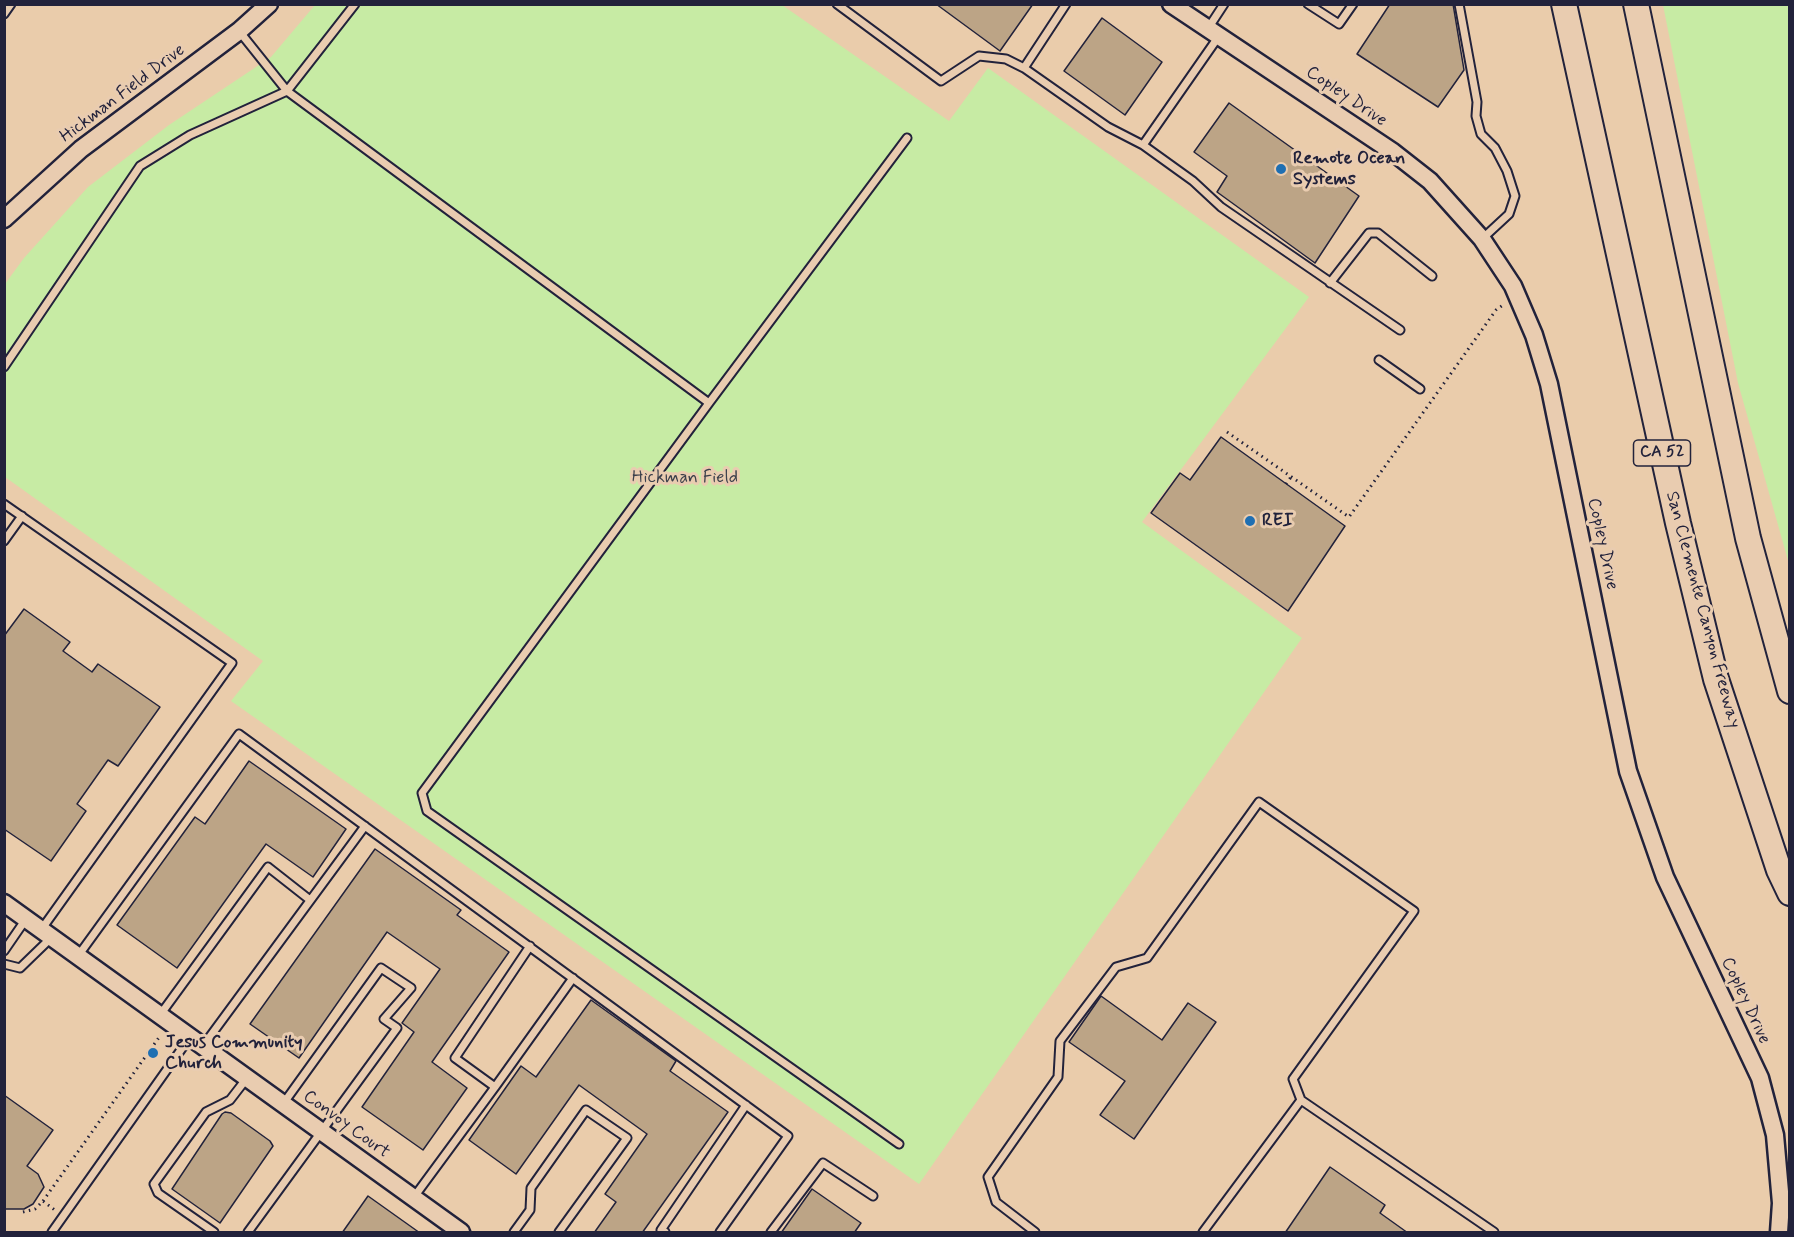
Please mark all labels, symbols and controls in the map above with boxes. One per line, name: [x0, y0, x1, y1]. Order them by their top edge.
street label: Hickman Field Drive: [56, 40, 190, 148]
street label: Copley Drive: [1301, 62, 1391, 132]
place label: Remote Ocean Systems: [1293, 148, 1405, 190]
marker: Remote Ocean Systems: [1274, 162, 1288, 176]
road number: CA 52: [1634, 440, 1690, 466]
park label: Hickman Field: [632, 467, 738, 489]
street label: San Clemente Canyon Freeway: [1660, 489, 1744, 731]
street label: Copley Drive: [1582, 496, 1622, 592]
place label: REI: [1262, 510, 1293, 532]
marker: REI: [1243, 514, 1257, 528]
street label: Copley Drive: [1715, 954, 1775, 1048]
place label: Jesus Community Church: [165, 1032, 303, 1074]
marker: Jesus Community Church: [146, 1046, 160, 1060]
street label: Convoy Court: [298, 1086, 394, 1164]

